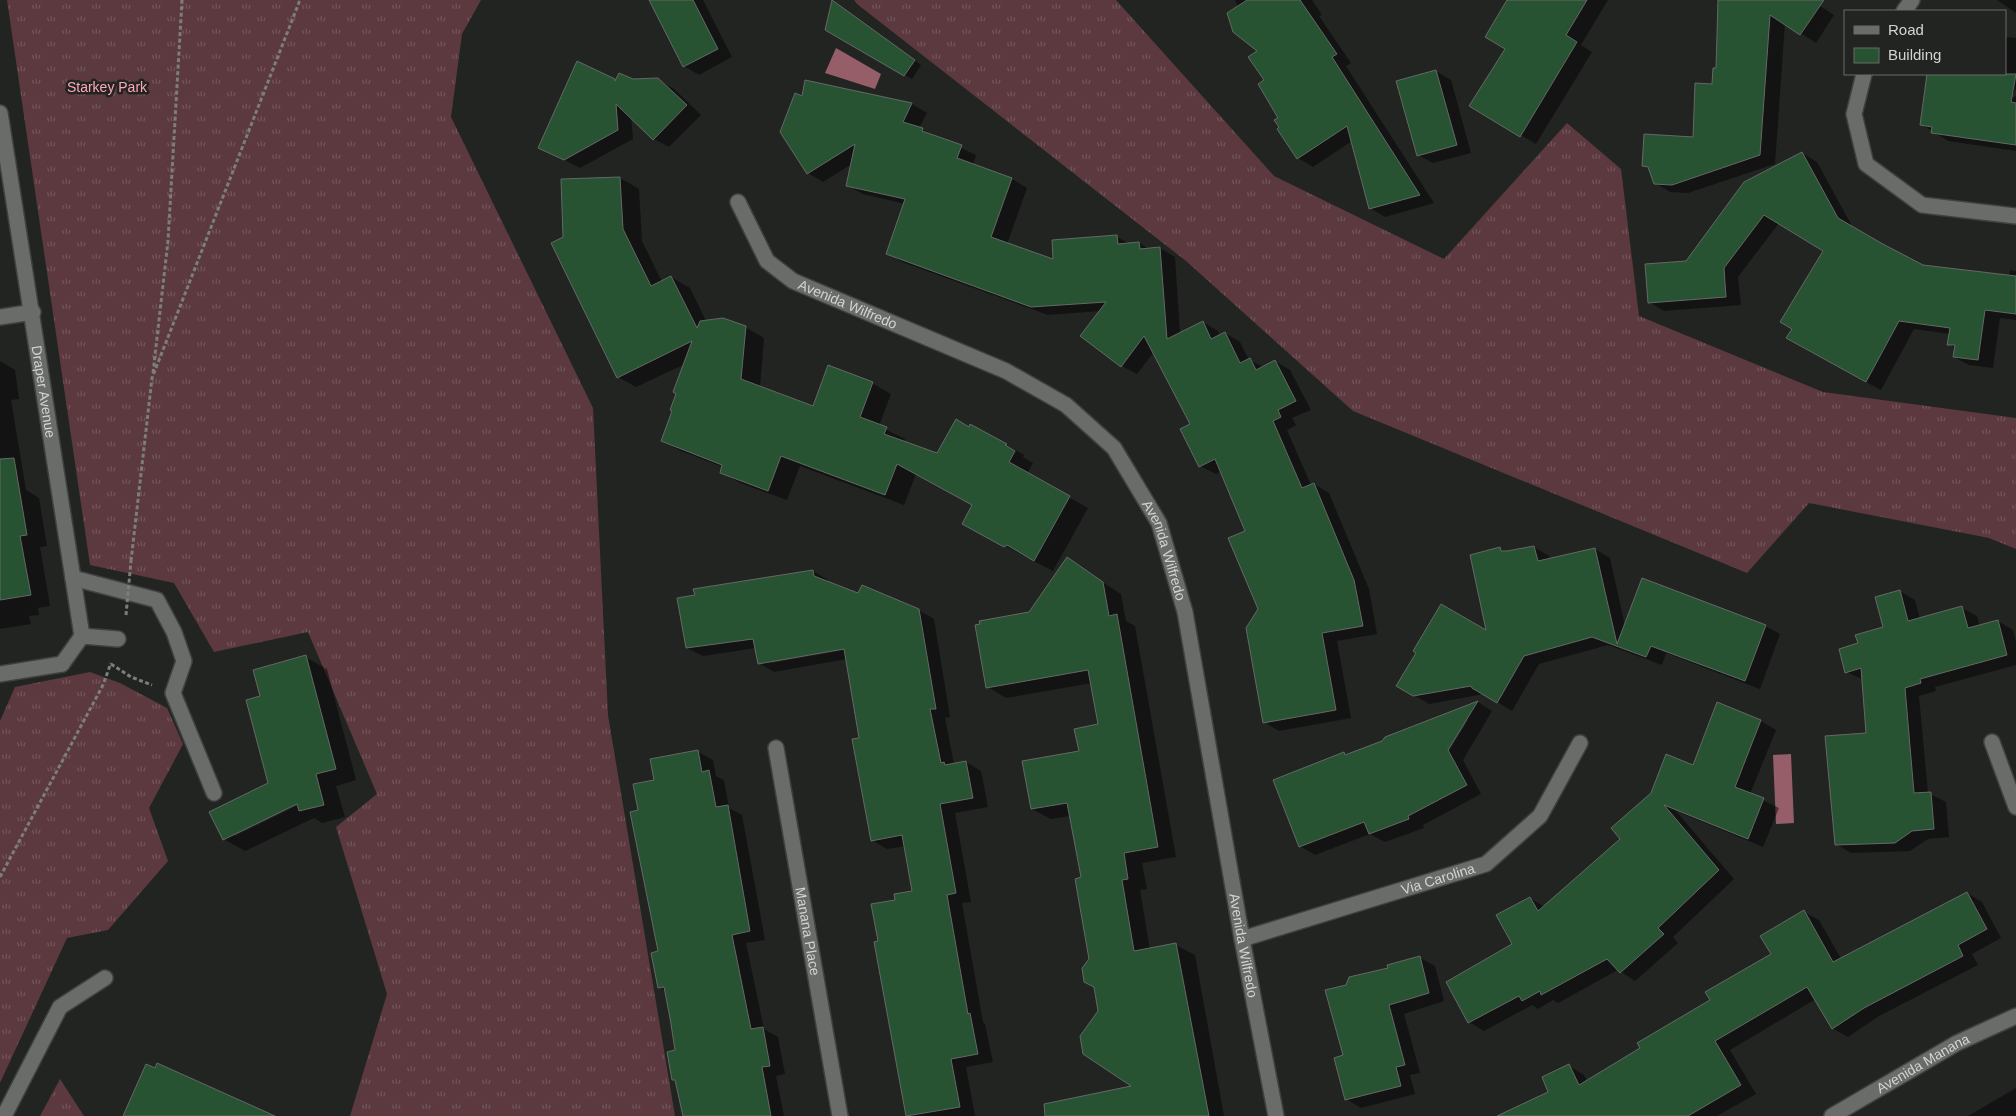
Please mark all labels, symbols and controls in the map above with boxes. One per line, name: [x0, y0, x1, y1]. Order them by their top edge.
legend: [1844, 10, 2006, 75]
text: Road: [1888, 21, 1924, 38]
text: Building: [1888, 46, 1941, 63]
park label: Starkey Park: [67, 79, 148, 95]
street label: Avenida Wilfredo: [796, 276, 900, 332]
street label: Draper Avenue: [29, 344, 59, 439]
street label: Avenida Wilfredo: [1139, 497, 1189, 602]
street label: Via Carolina: [1399, 860, 1477, 898]
street label: Manana Place: [792, 886, 823, 977]
street label: Avenida Wilfredo: [1226, 892, 1261, 999]
street label: Avenida Manana: [1873, 1030, 1972, 1096]

